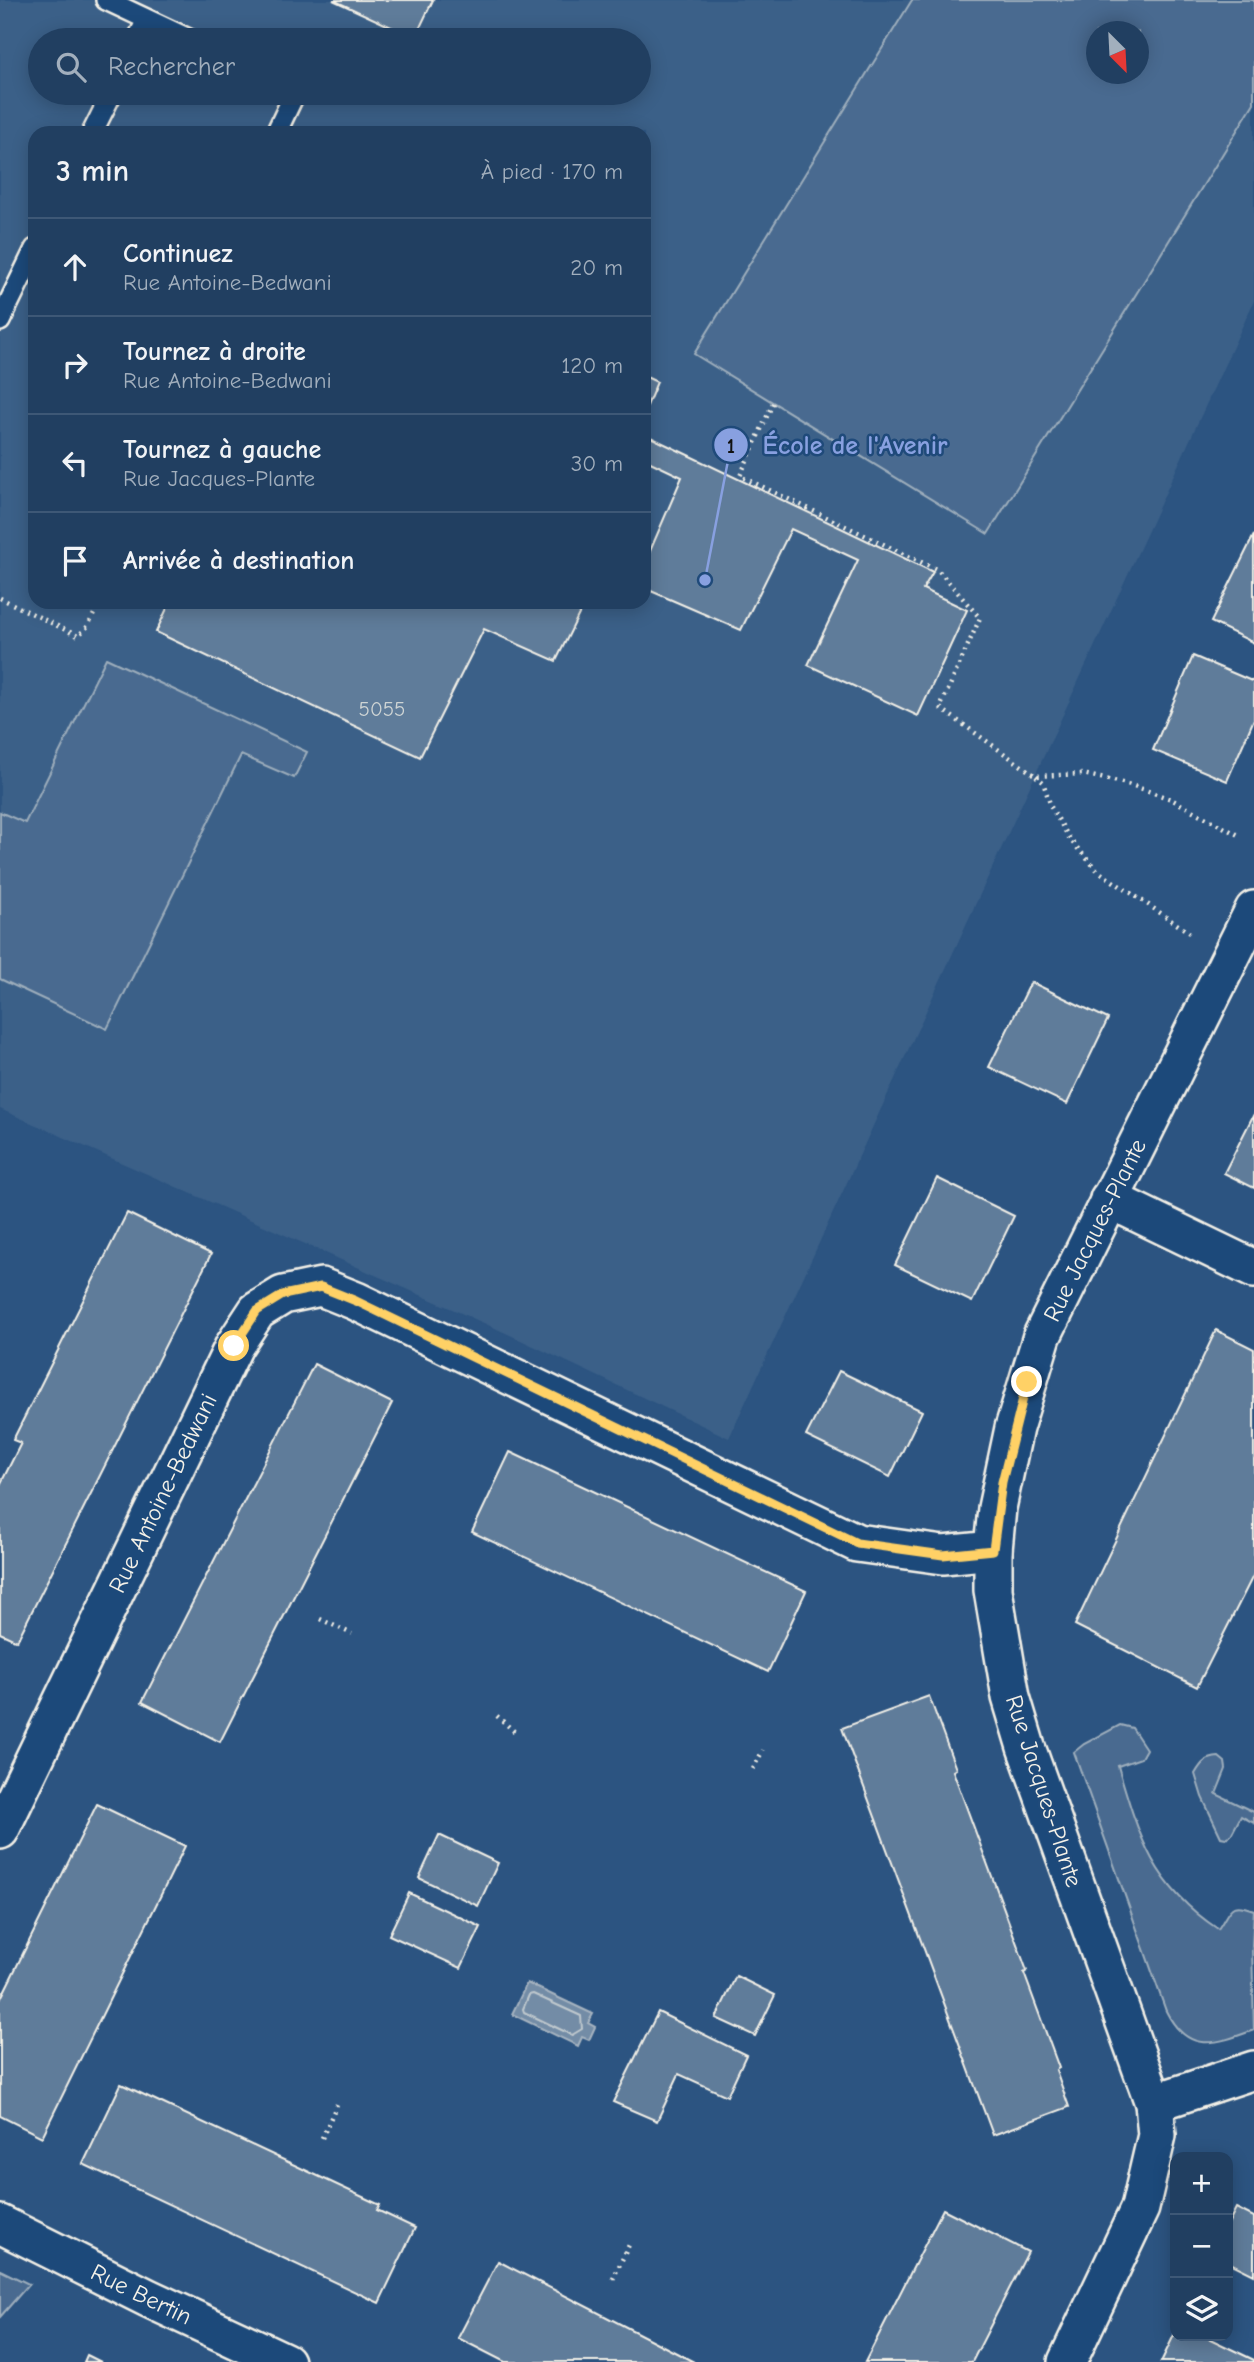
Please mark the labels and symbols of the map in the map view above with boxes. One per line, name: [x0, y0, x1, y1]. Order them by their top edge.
north arrow: [1086, 21, 1149, 84]
callout: École de l'Avenir: [714, 422, 962, 469]
text: École de l'Avenir: [763, 430, 948, 461]
text: 1: [727, 434, 735, 458]
house number: 5055: [359, 697, 405, 721]
street label: Rue Jacques-Plante: [1038, 1134, 1152, 1326]
route start: [218, 1330, 249, 1361]
route end: [1011, 1366, 1042, 1397]
street label: Rue Antoine-Bedwani: [103, 1389, 223, 1597]
street label: Rue Jacques-Plante: [1000, 1691, 1088, 1891]
street label: Rue Bertin: [86, 2258, 196, 2331]

